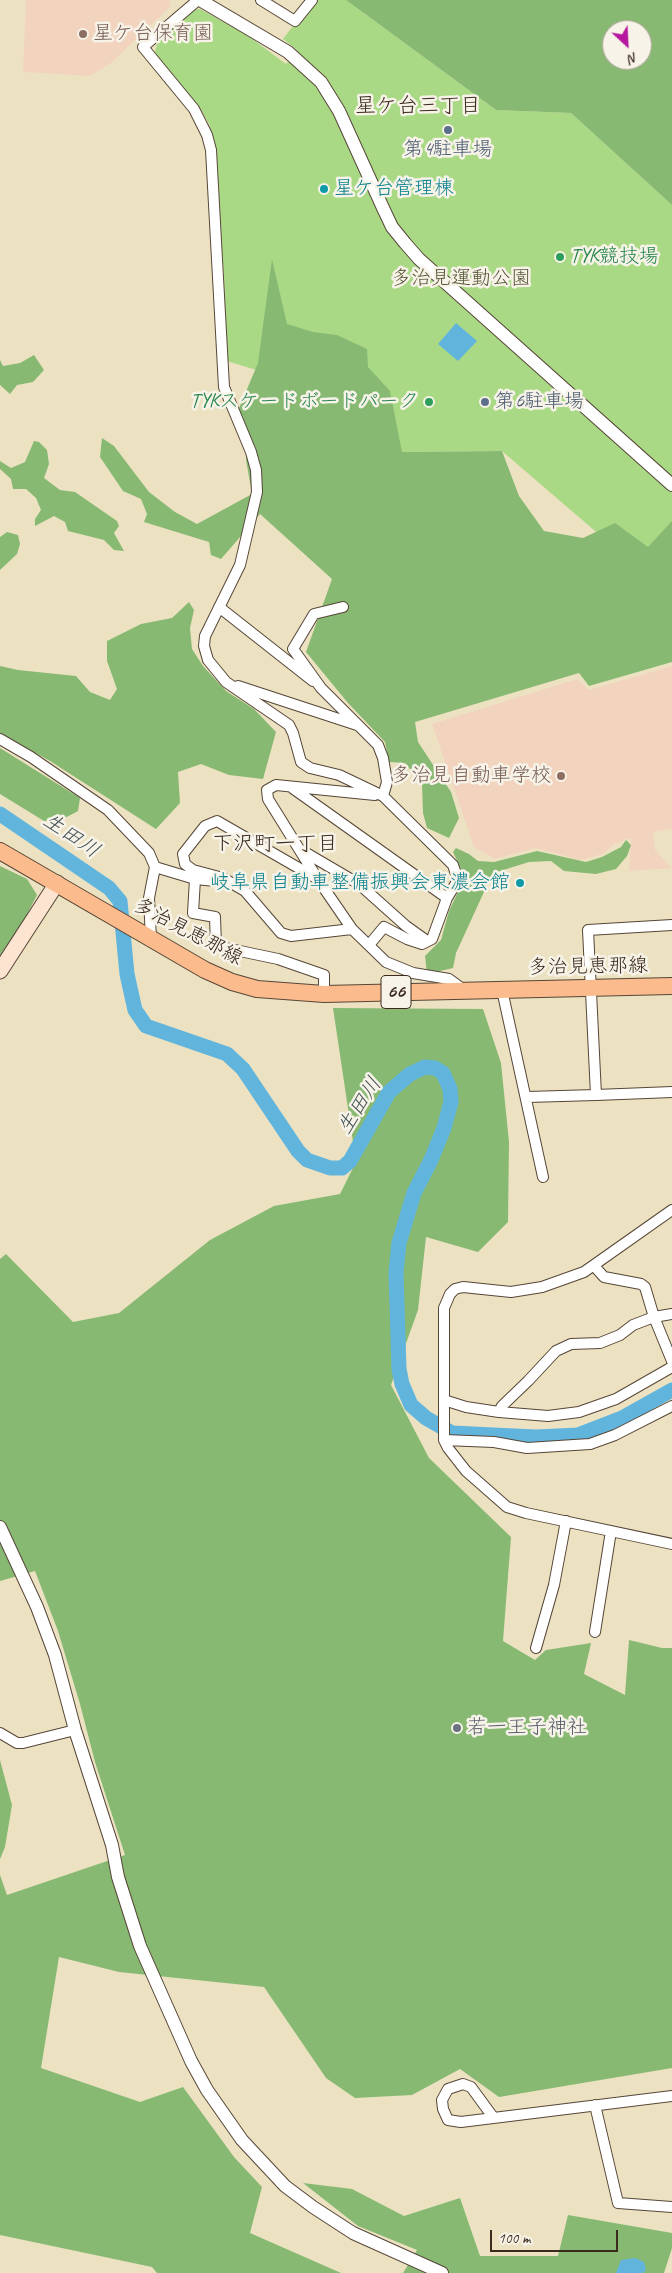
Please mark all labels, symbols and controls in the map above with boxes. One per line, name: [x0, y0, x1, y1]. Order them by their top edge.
north arrow: [602, 20, 652, 70]
place label: 星ケ台保育園: [93, 22, 213, 46]
marker: 星ケ台保育園: [77, 28, 89, 40]
text: N: [626, 49, 641, 68]
district label: 星ケ台三丁目: [355, 93, 481, 119]
marker: 第4駐車場: [442, 124, 454, 136]
place label: 第4駐車場: [404, 138, 492, 162]
place label: 星ケ台管理棟: [334, 177, 454, 201]
marker: 星ケ台管理棟: [318, 183, 330, 195]
place label: TYK競技場: [570, 245, 659, 269]
marker: TYK競技場: [554, 251, 566, 263]
park label: 多治見運動公園: [391, 267, 531, 291]
place label: TYKスケードボードパーク: [190, 390, 419, 414]
place label: 第6駐車場: [495, 390, 584, 414]
marker: TYKスケードボードパーク: [423, 396, 435, 408]
marker: 第6駐車場: [479, 396, 491, 408]
place label: 多治見自動車学校: [391, 764, 551, 788]
marker: 多治見自動車学校: [555, 770, 567, 782]
water label: 生田川: [38, 808, 104, 864]
district label: 下沢町一丁目: [212, 831, 338, 857]
place label: 岐阜県自動車整備振興会東濃会館: [210, 871, 510, 895]
marker: 岐阜県自動車整備振興会東濃会館: [514, 877, 526, 889]
street label: 多治見恵那線: [129, 893, 247, 971]
street label: 多治見恵那線: [528, 954, 648, 980]
road number: 66: [381, 976, 411, 1009]
water label: 生田川: [332, 1073, 388, 1139]
place label: 若一王子神社: [467, 1716, 587, 1740]
marker: 若一王子神社: [451, 1722, 463, 1734]
scale bar: [492, 2220, 620, 2252]
text: 100 m: [498, 2229, 530, 2248]

